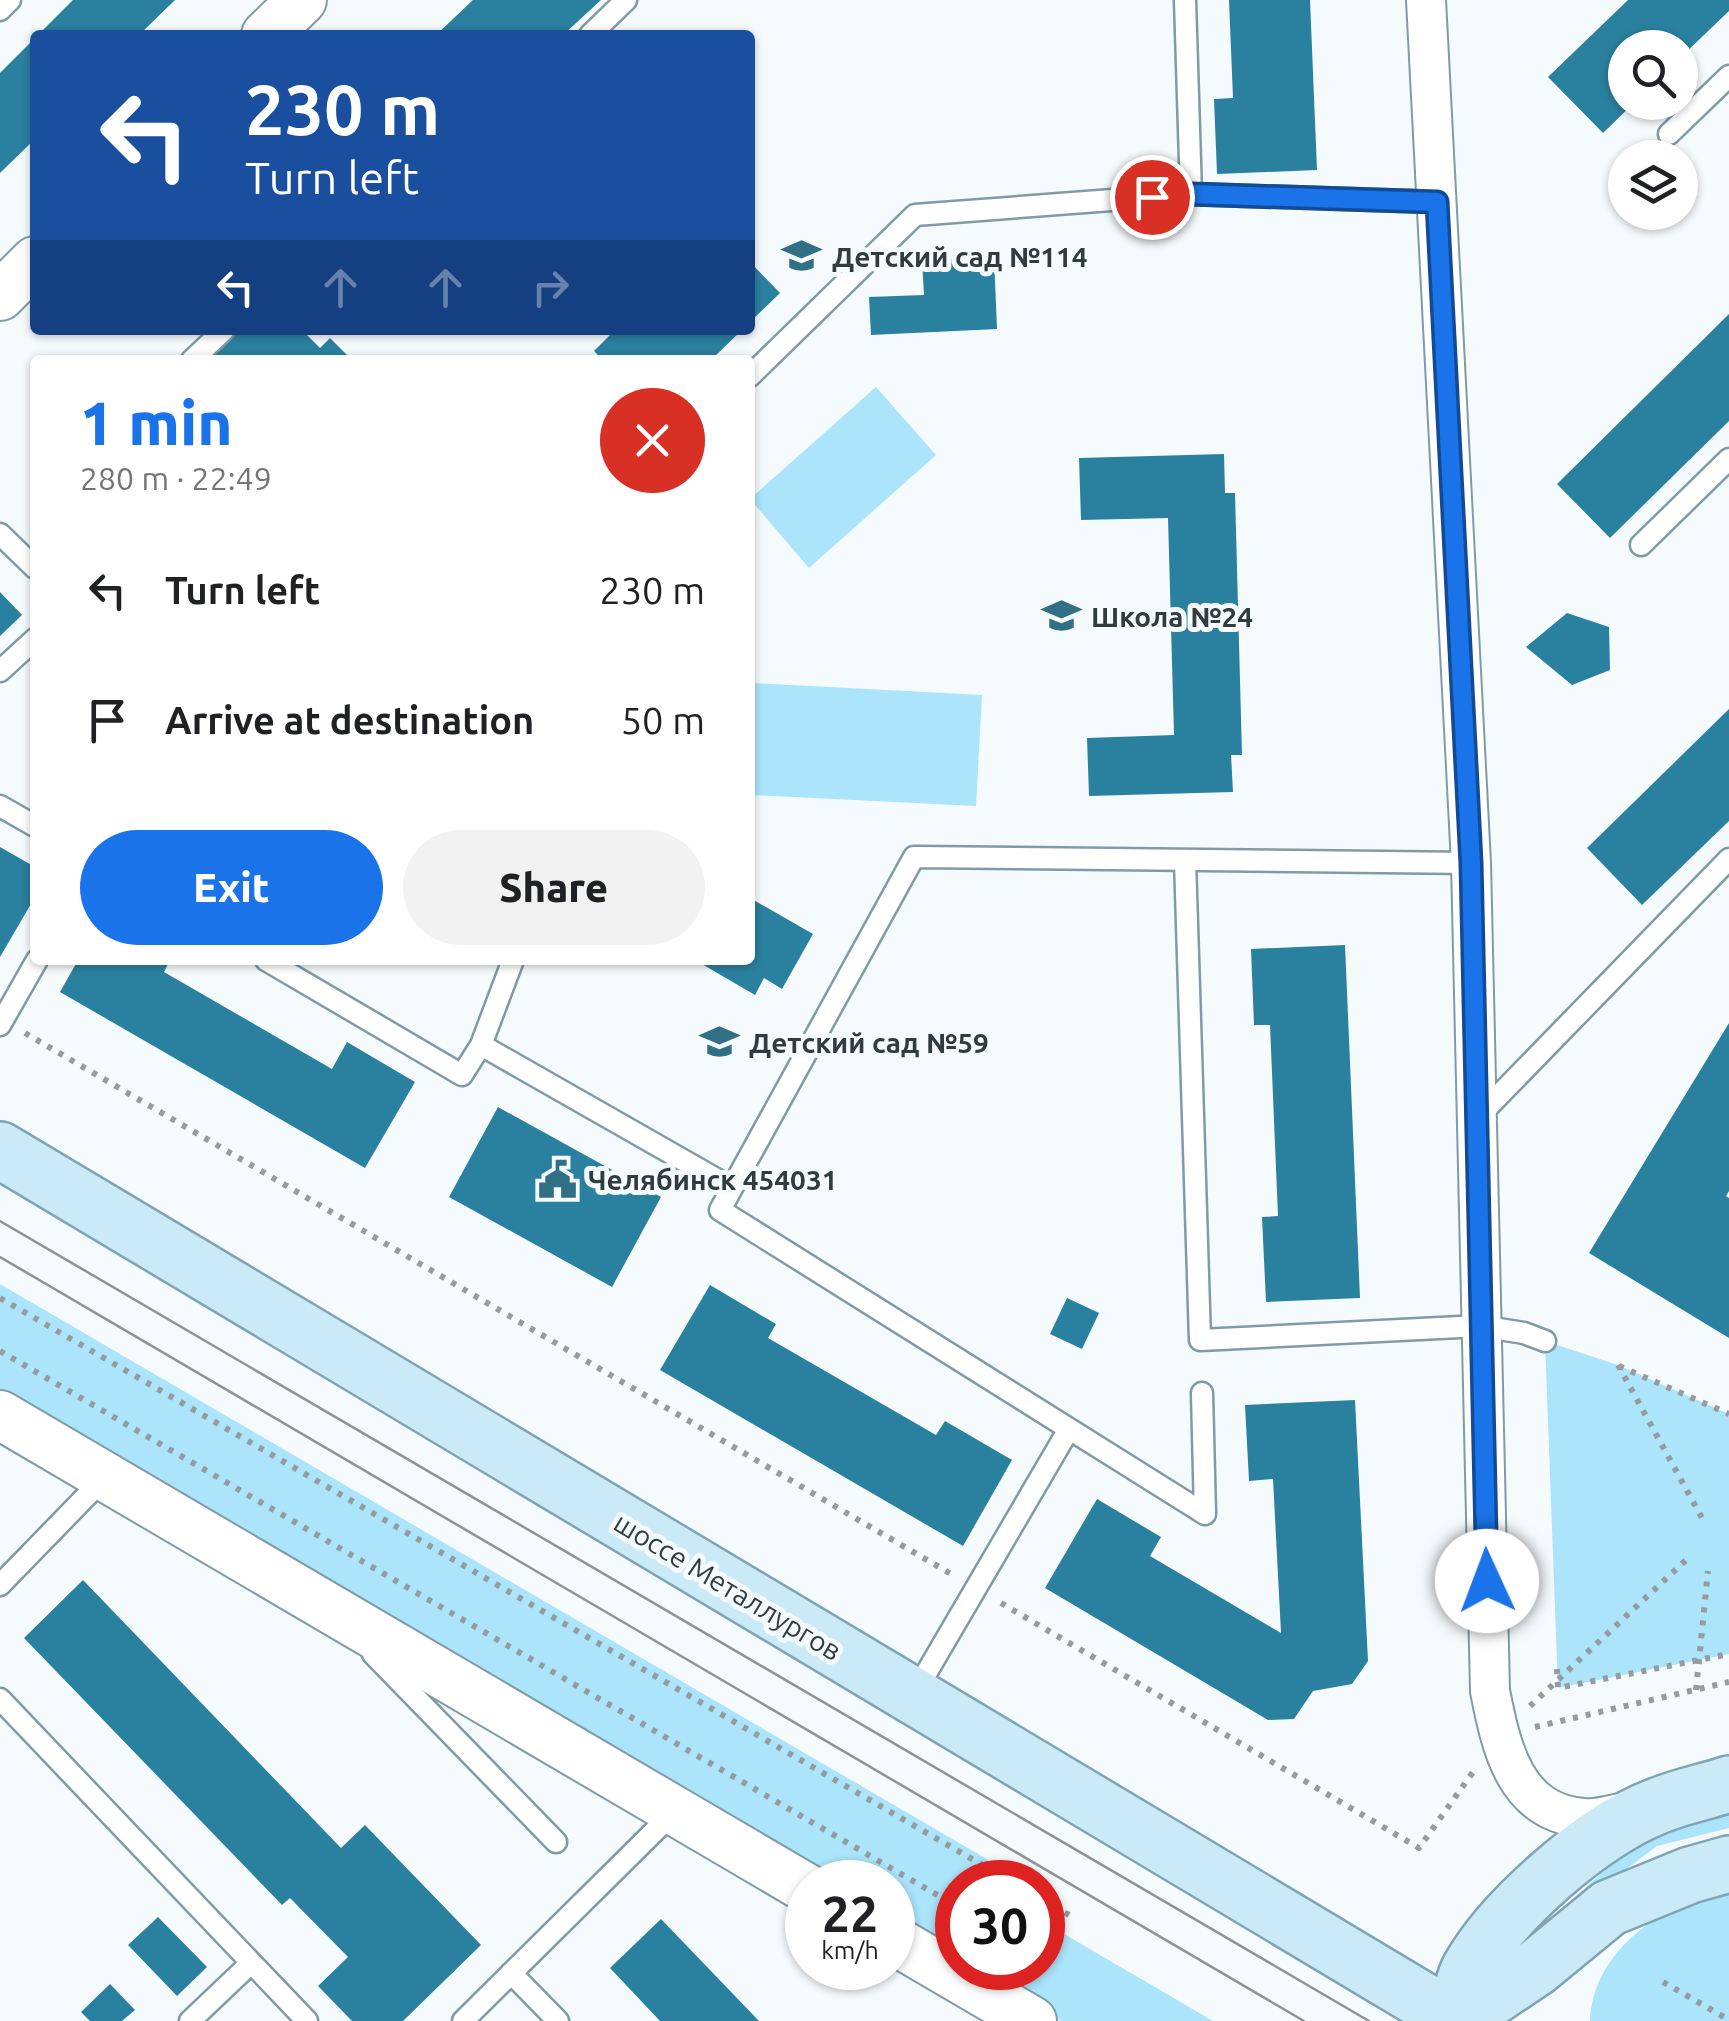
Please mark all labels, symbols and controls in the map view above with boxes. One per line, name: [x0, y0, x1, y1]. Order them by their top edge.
map controls: [1608, 30, 1698, 230]
button: search: [1608, 30, 1698, 120]
icon: left: [80, 70, 210, 200]
text: 230 m: [245, 70, 440, 148]
button: layers: [1608, 140, 1698, 230]
text: Turn left: [245, 152, 419, 203]
pin: [1110, 155, 1195, 240]
icon: arrive: [1125, 170, 1180, 225]
school or university icon: Детский сад №114: [781, 235, 823, 277]
place label: Детский сад №114: [832, 241, 1088, 272]
icon: left: [208, 260, 263, 315]
icon: ahead: [313, 260, 368, 315]
icon: ahead: [418, 260, 473, 315]
icon: right: [523, 260, 578, 315]
button: close: [600, 388, 705, 493]
text: 1 min: [80, 389, 233, 456]
text: 280 m · 22:49: [80, 460, 272, 496]
icon: left: [80, 563, 135, 618]
text: Turn left: [165, 569, 320, 611]
text: 230 m: [599, 569, 705, 611]
school or university icon: Школа №24: [1040, 595, 1082, 637]
place label: Школа №24: [1091, 601, 1253, 632]
icon: arrive: [80, 693, 135, 748]
text: Arrive at destination: [165, 699, 534, 741]
text: 50 m: [621, 699, 705, 741]
button: Exit: [80, 830, 383, 945]
button: Share: [403, 830, 705, 945]
school or university icon: Детский сад №59: [698, 1021, 740, 1063]
place label: Детский сад №59: [749, 1027, 989, 1058]
public building icon: Челябинск 454031: [537, 1158, 579, 1200]
place label: Челябинск 454031: [588, 1164, 837, 1195]
street label: шоссе Металлургов: [609, 1506, 847, 1666]
position arrow: [1435, 1529, 1539, 1633]
speed limit sign: 30: [935, 1860, 1065, 1990]
text: 22: [822, 1885, 878, 1941]
text: km/h: [821, 1936, 879, 1964]

